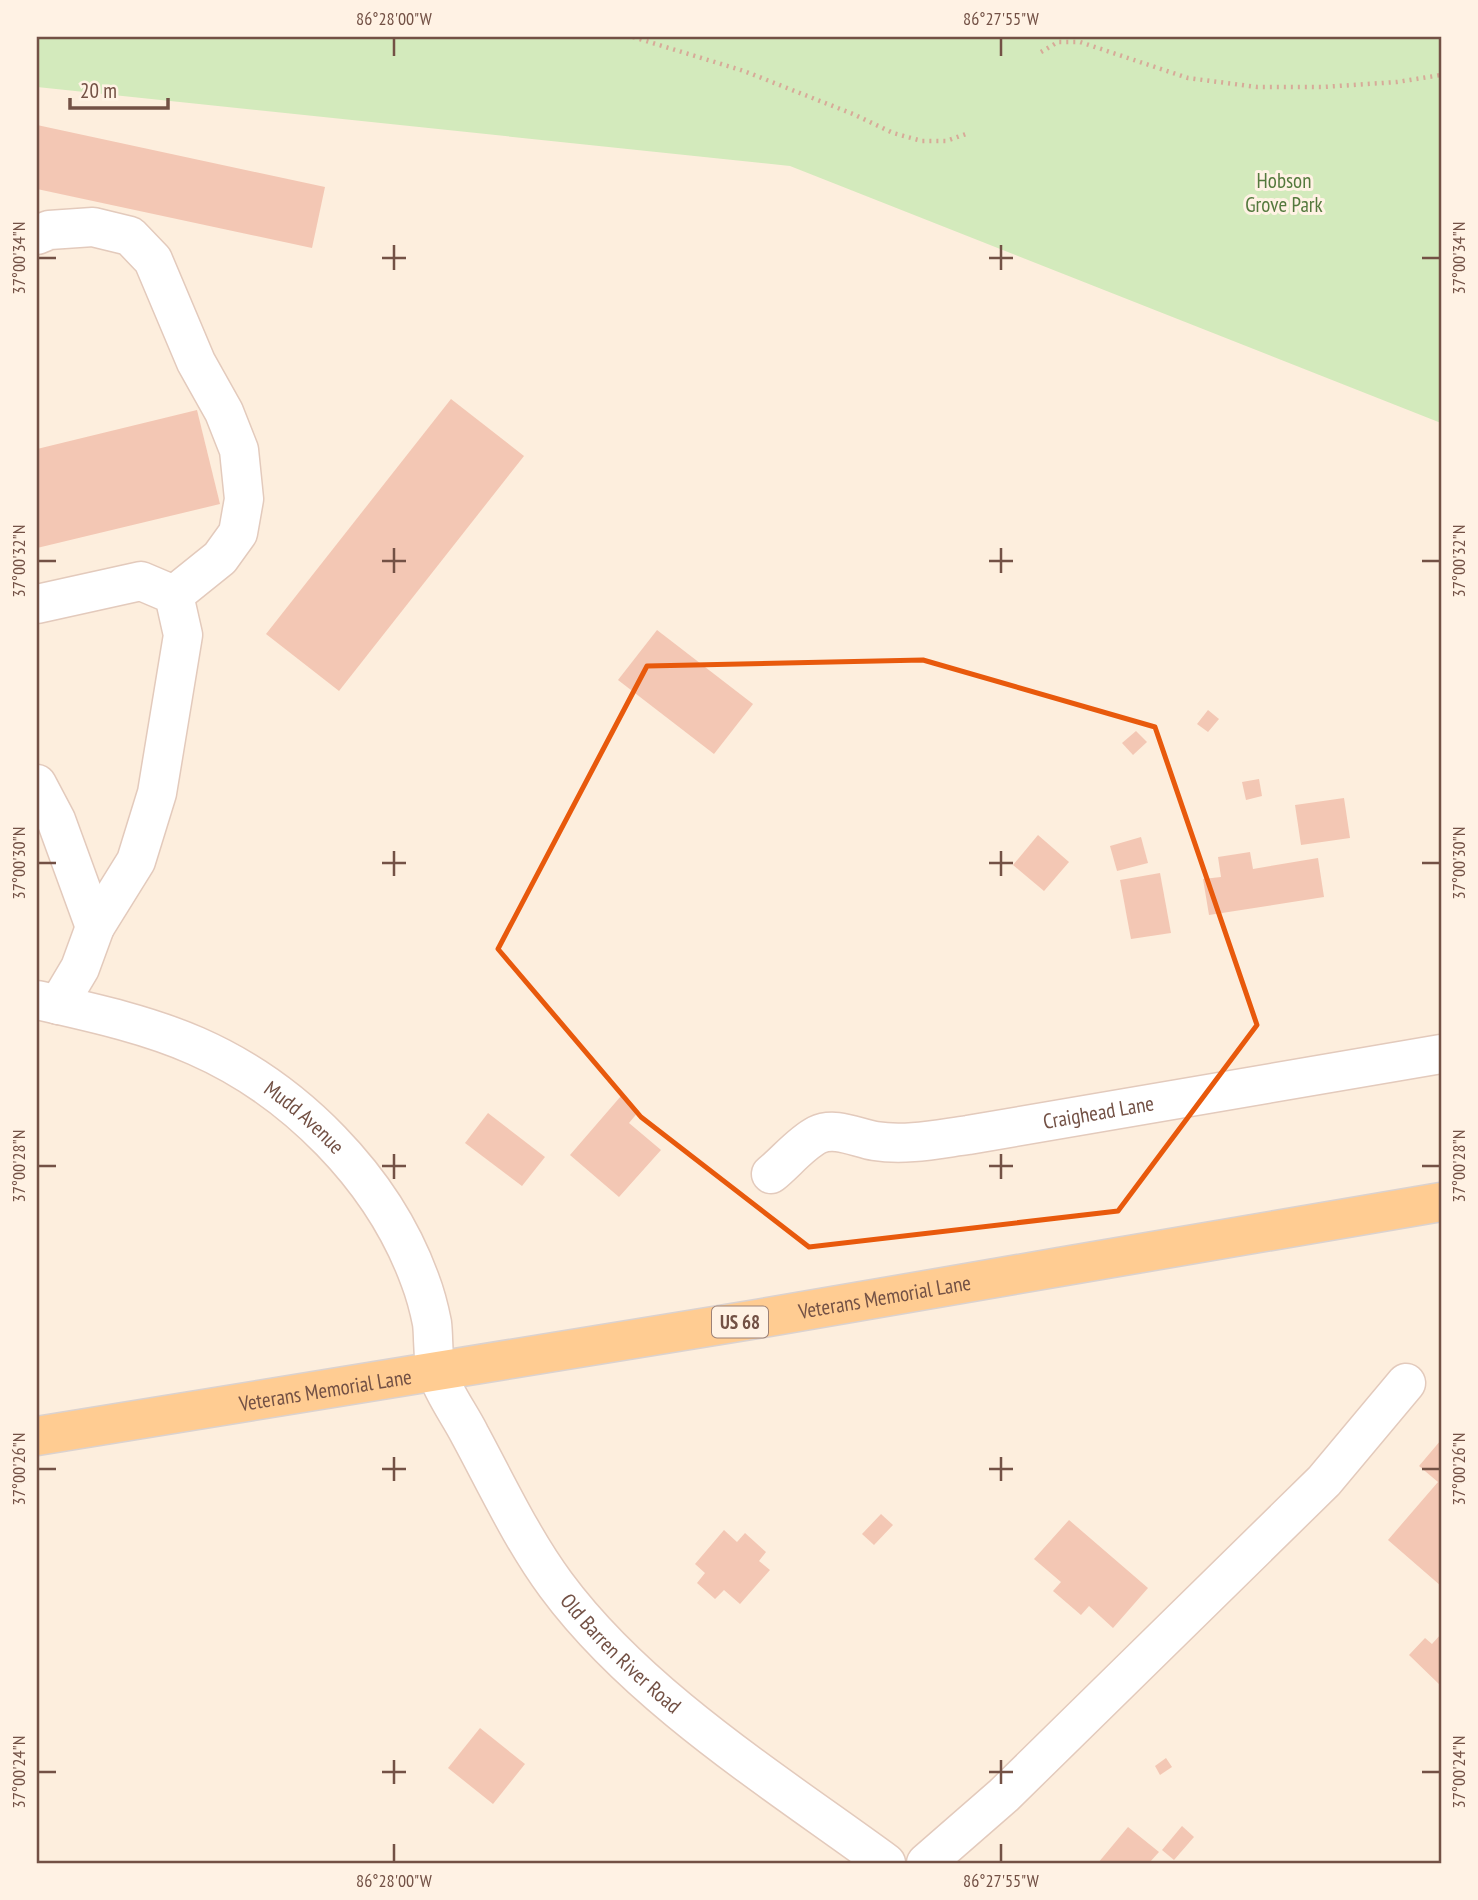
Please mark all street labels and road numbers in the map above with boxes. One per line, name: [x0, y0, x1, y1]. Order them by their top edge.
street label: Mudd Avenue: [259, 1075, 350, 1159]
street label: Craighead Lane: [1041, 1089, 1156, 1135]
street label: Veterans Memorial Lane: [795, 1269, 973, 1325]
road number: US 68: [712, 1306, 768, 1338]
street label: Veterans Memorial Lane: [236, 1363, 414, 1417]
street label: Old Barren River Road: [555, 1588, 687, 1719]

